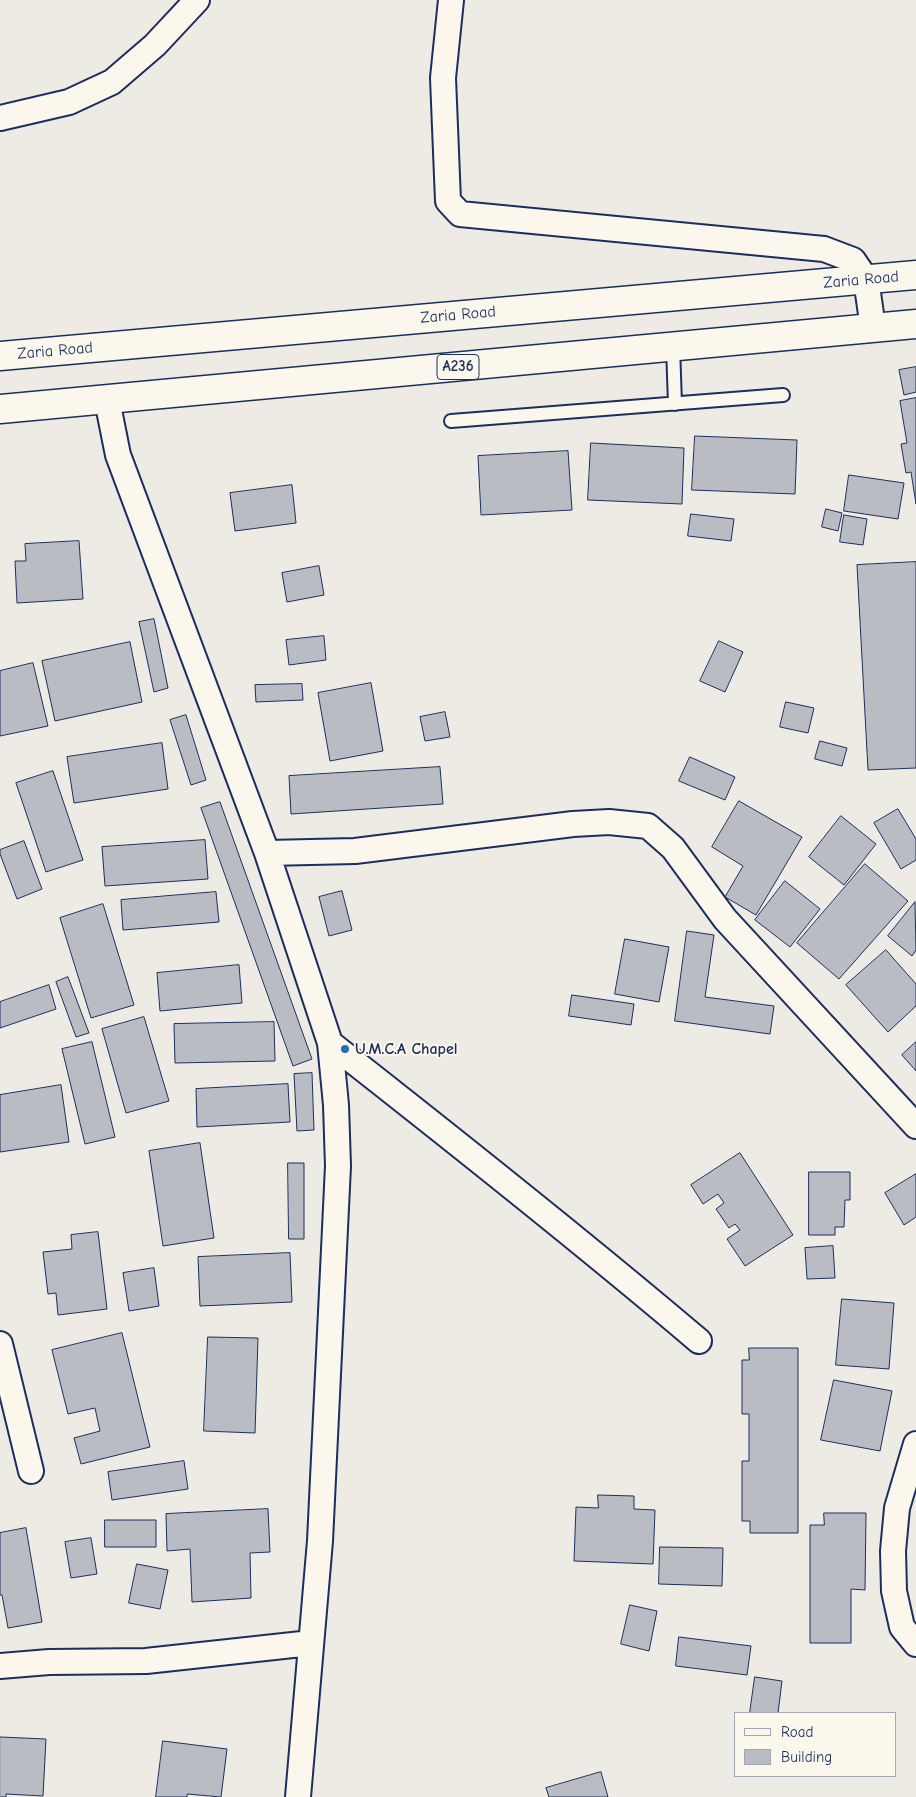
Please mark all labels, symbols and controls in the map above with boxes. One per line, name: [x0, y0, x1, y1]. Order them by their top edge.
street label: Zaria Road: [822, 267, 900, 293]
street label: Zaria Road: [419, 302, 497, 328]
street label: Zaria Road: [16, 338, 94, 364]
road number: A236: [437, 354, 479, 380]
place label: U.M.C.A Chapel: [355, 1039, 458, 1059]
marker: U.M.C.A Chapel: [339, 1043, 351, 1055]
legend: [734, 1712, 896, 1777]
text: Road: [781, 1723, 813, 1741]
text: Building: [781, 1748, 832, 1766]

